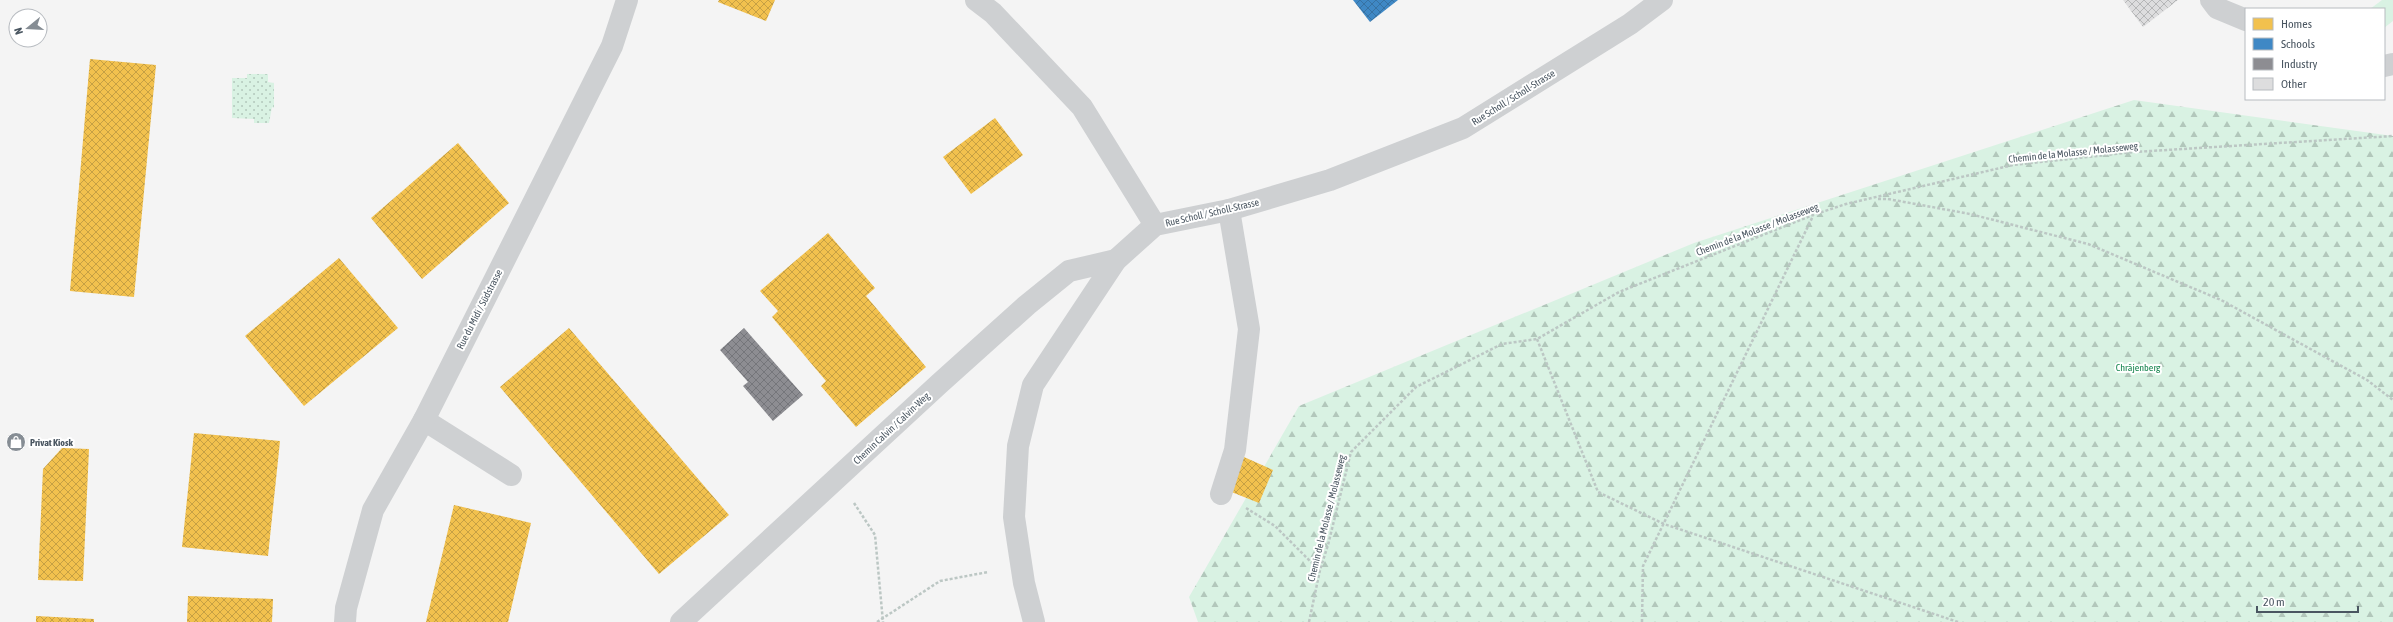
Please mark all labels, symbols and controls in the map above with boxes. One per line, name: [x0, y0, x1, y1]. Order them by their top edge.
north arrow: [8, 8, 48, 48]
legend: [2245, 8, 2385, 100]
text: Homes: [2281, 17, 2312, 31]
text: N: [12, 26, 25, 36]
text: Schools: [2281, 37, 2315, 51]
text: Industry: [2281, 57, 2318, 71]
street label: Rue Scholl / Scholl-Strasse: [1470, 67, 1557, 128]
text: Other: [2281, 77, 2307, 91]
street label: Chemin de la Molasse / Molasseweg: [2008, 140, 2139, 165]
street label: Rue Scholl / Scholl-Strasse: [1164, 196, 1261, 229]
street label: Chemin de la Molasse / Molasseweg: [1694, 201, 1821, 258]
street label: Rue du Midi / Südstrasse: [455, 267, 505, 351]
park label: Chräjenberg: [2116, 362, 2161, 373]
street label: Chemin Calvin / Calvin-Weg: [851, 390, 932, 466]
shop icon: Privat Kiosk: [5, 431, 27, 453]
place label: Privat Kiosk: [30, 437, 73, 448]
street label: Chemin de la Molasse / Molasseweg: [1305, 453, 1348, 583]
scale bar: [2257, 588, 2358, 614]
text: 20 m: [2263, 595, 2285, 609]

